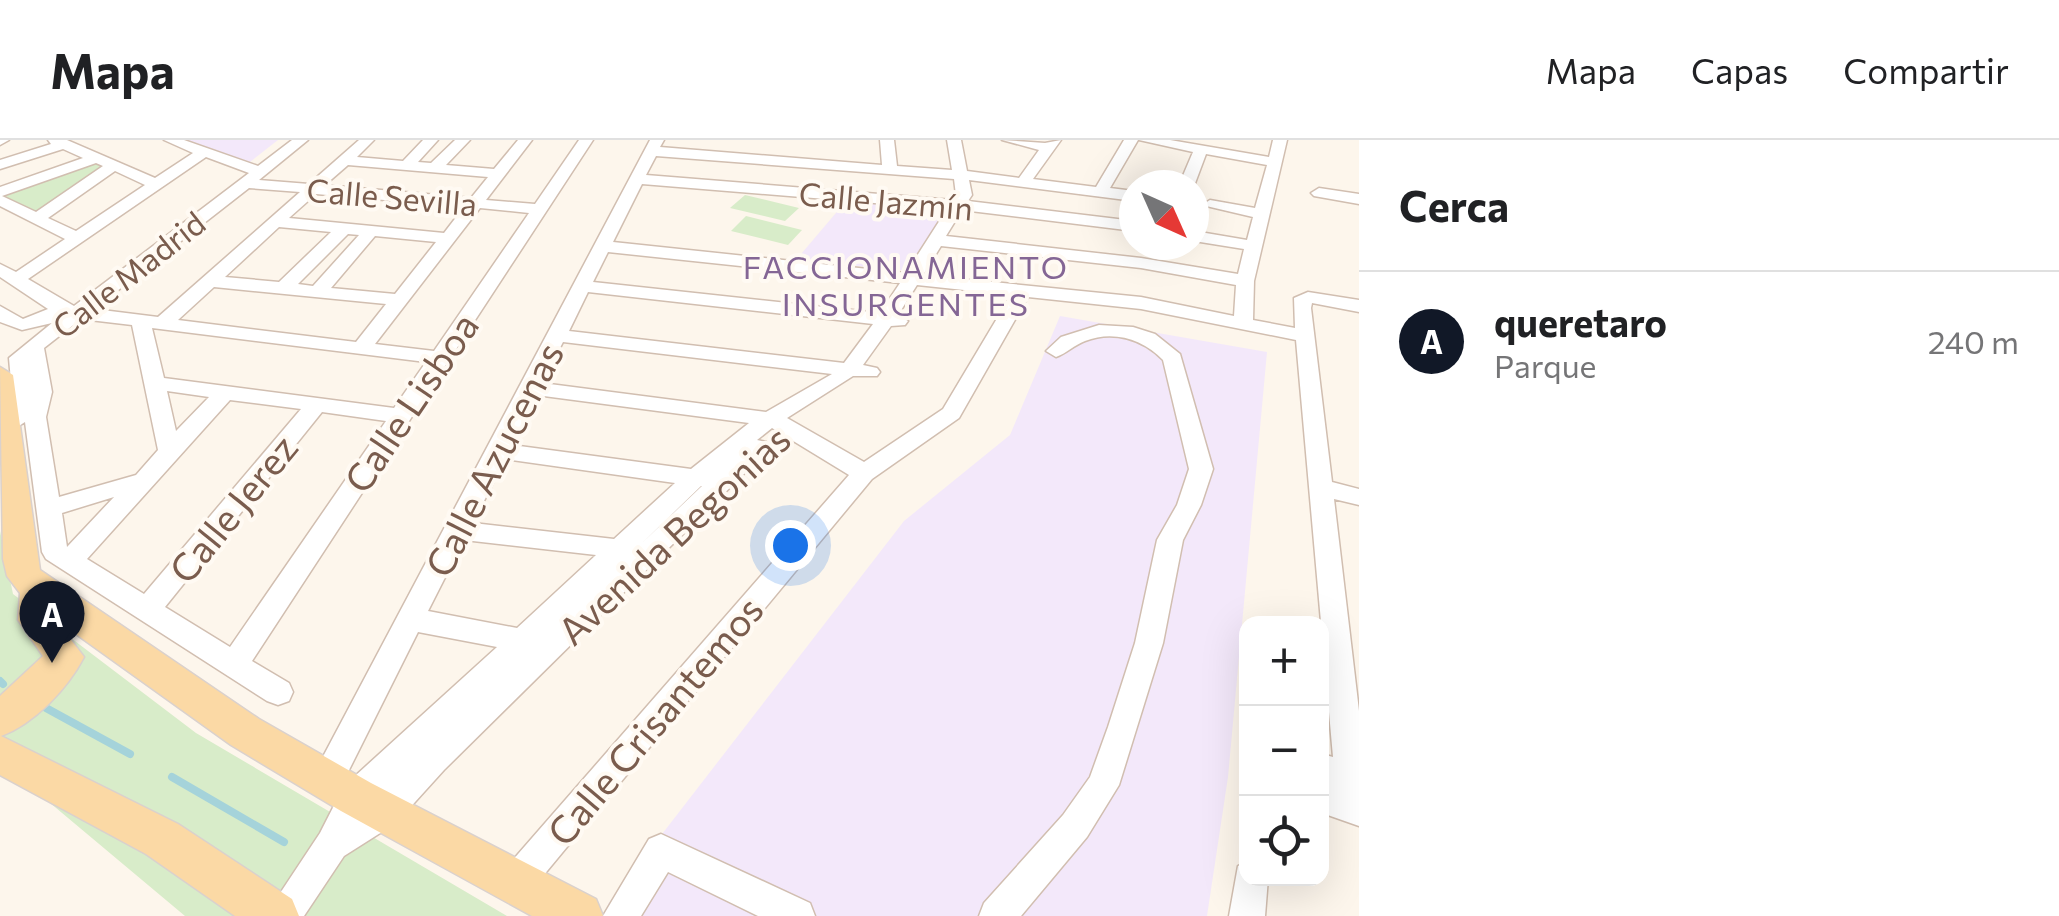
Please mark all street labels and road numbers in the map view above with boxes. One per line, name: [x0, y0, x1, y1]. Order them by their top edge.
street label: Calle Sevilla: [305, 169, 479, 223]
street label: Calle Jazmín: [797, 172, 975, 228]
street label: Calle Madrid: [44, 202, 212, 346]
street label: Calle Lisboa: [333, 303, 487, 501]
street label: Calle Azucenas: [414, 334, 572, 584]
street label: Avenida Begonias: [547, 414, 799, 654]
street label: Calle Jerez: [158, 424, 306, 592]
street label: Calle Crisantemos: [536, 586, 772, 854]

